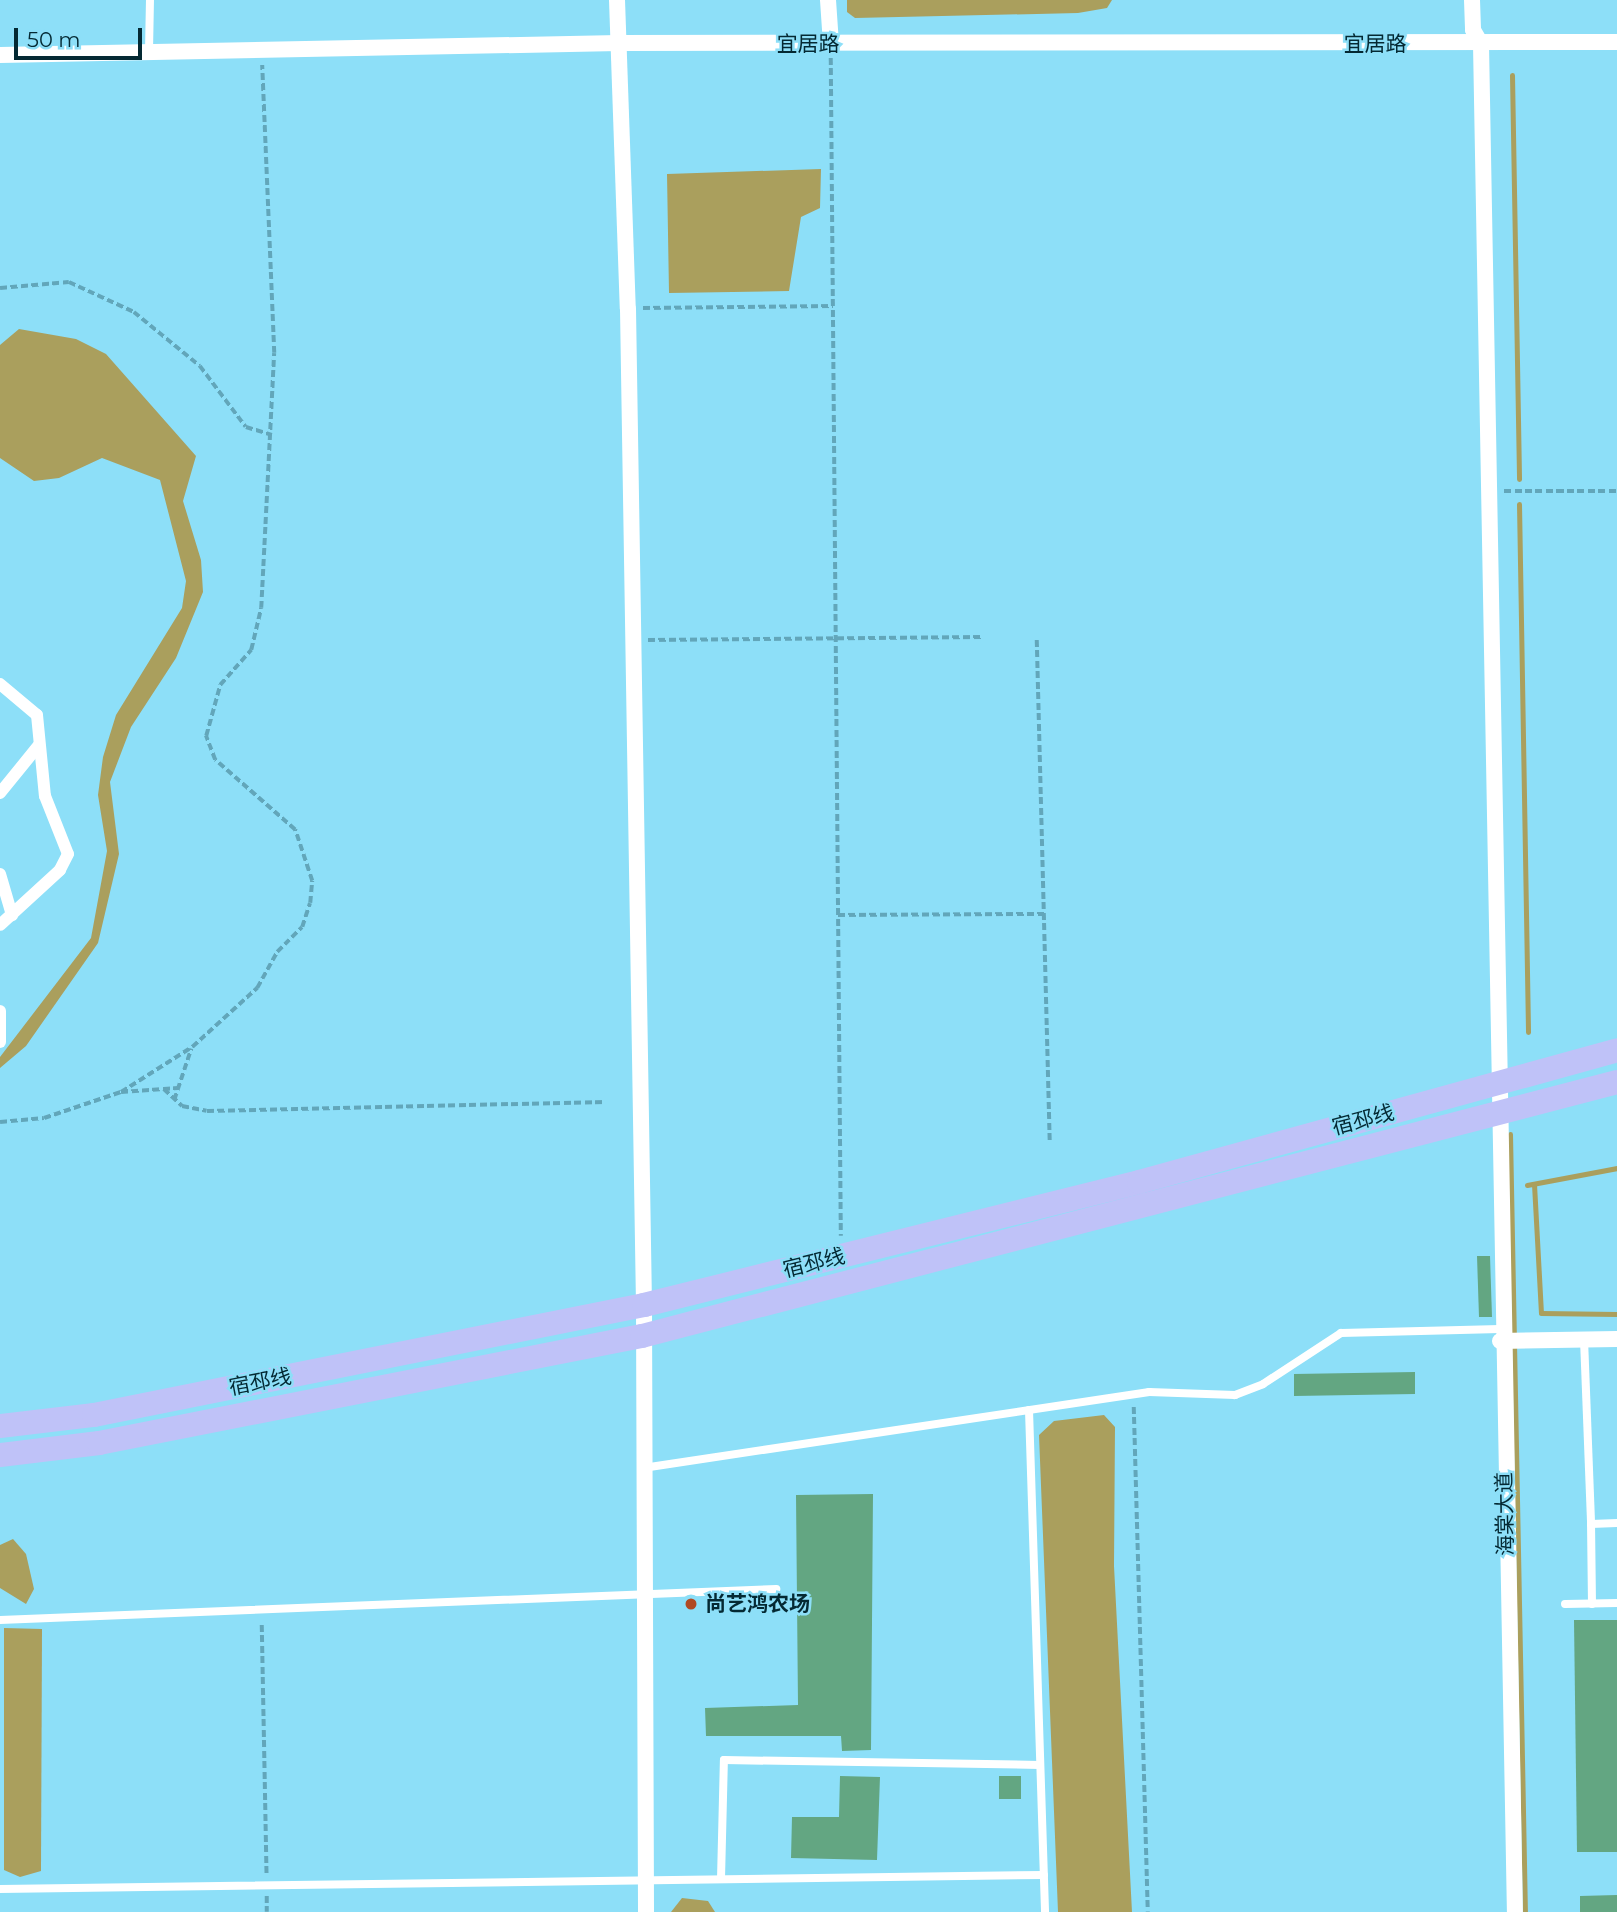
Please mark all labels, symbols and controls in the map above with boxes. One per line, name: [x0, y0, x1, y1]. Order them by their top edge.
scale bar: [18, 14, 145, 58]
text: 50 m: [27, 27, 81, 52]
street label: 宜居路: [777, 31, 839, 57]
street label: 宜居路: [1344, 31, 1406, 57]
street label: 宿邳线: [1329, 1100, 1397, 1140]
street label: 宿邳线: [780, 1243, 848, 1283]
street label: 宿邳线: [227, 1364, 293, 1400]
street label: 海棠大道: [1492, 1472, 1518, 1556]
place label: 尚艺鸿农场: [705, 1591, 810, 1617]
marker: 尚艺鸿农场: [683, 1596, 699, 1612]

